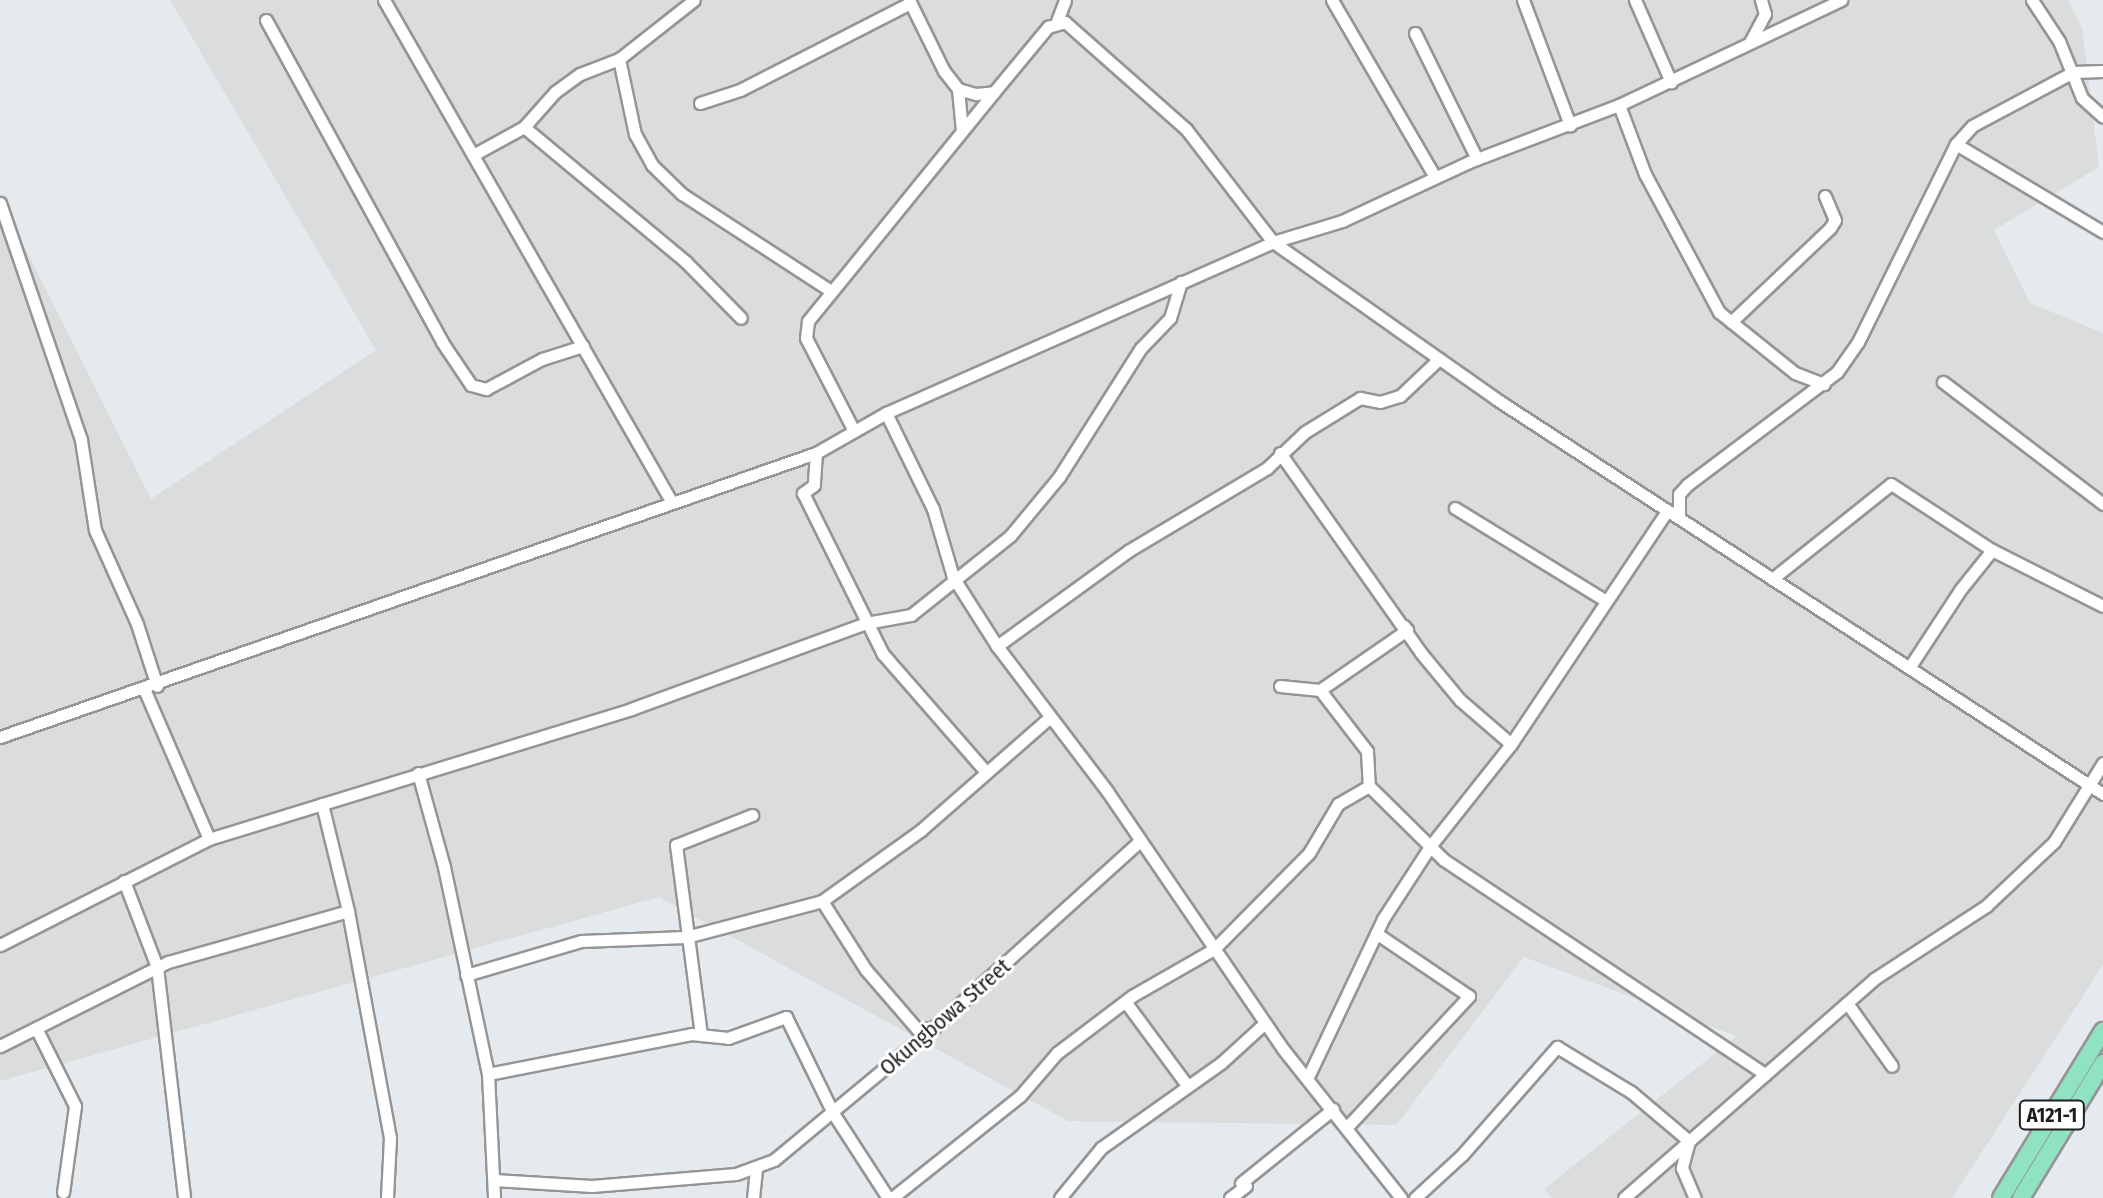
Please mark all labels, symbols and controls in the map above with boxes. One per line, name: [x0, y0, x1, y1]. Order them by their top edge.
street label: Okungbowa Street: [874, 953, 1016, 1081]
road number: A121-1: [2018, 1099, 2086, 1131]

